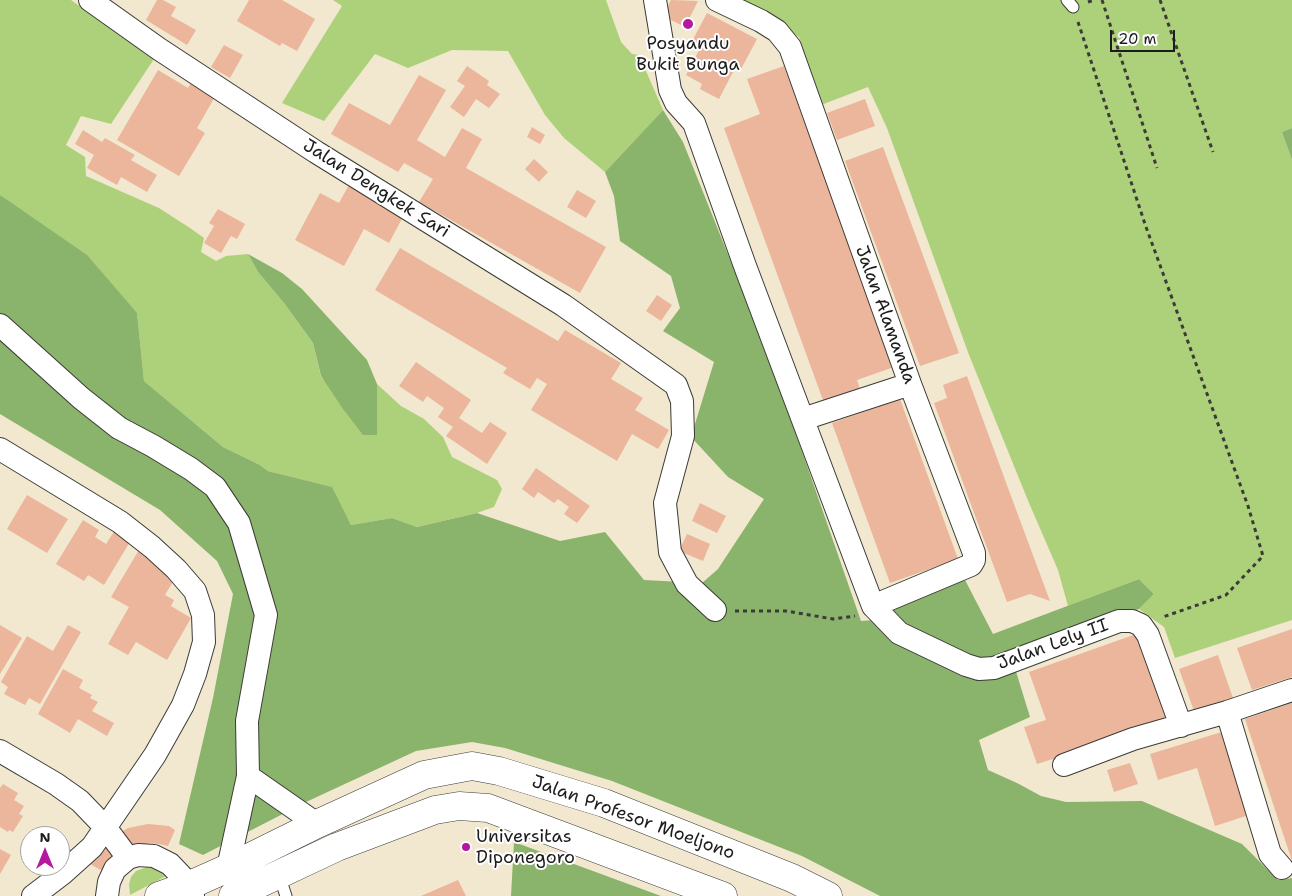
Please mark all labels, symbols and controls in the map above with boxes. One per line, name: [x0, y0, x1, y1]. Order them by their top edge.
marker: Posyandu Bukit Bunga: [681, 17, 695, 31]
scale bar: [1112, 20, 1177, 52]
text: 20 m: [1118, 29, 1157, 49]
place label: Posyandu Bukit Bunga: [636, 33, 740, 76]
street label: Jalan Dengkek Sari: [299, 135, 453, 243]
street label: Jalan Alamanda: [850, 243, 920, 387]
street label: Jalan Lely II: [995, 615, 1111, 675]
street label: Jalan Profesor Moeljono: [529, 771, 737, 865]
north arrow: [20, 826, 70, 876]
place label: Universitas Diponegoro: [476, 826, 575, 869]
text: N: [39, 828, 51, 846]
marker: Universitas Diponegoro: [460, 841, 472, 853]

